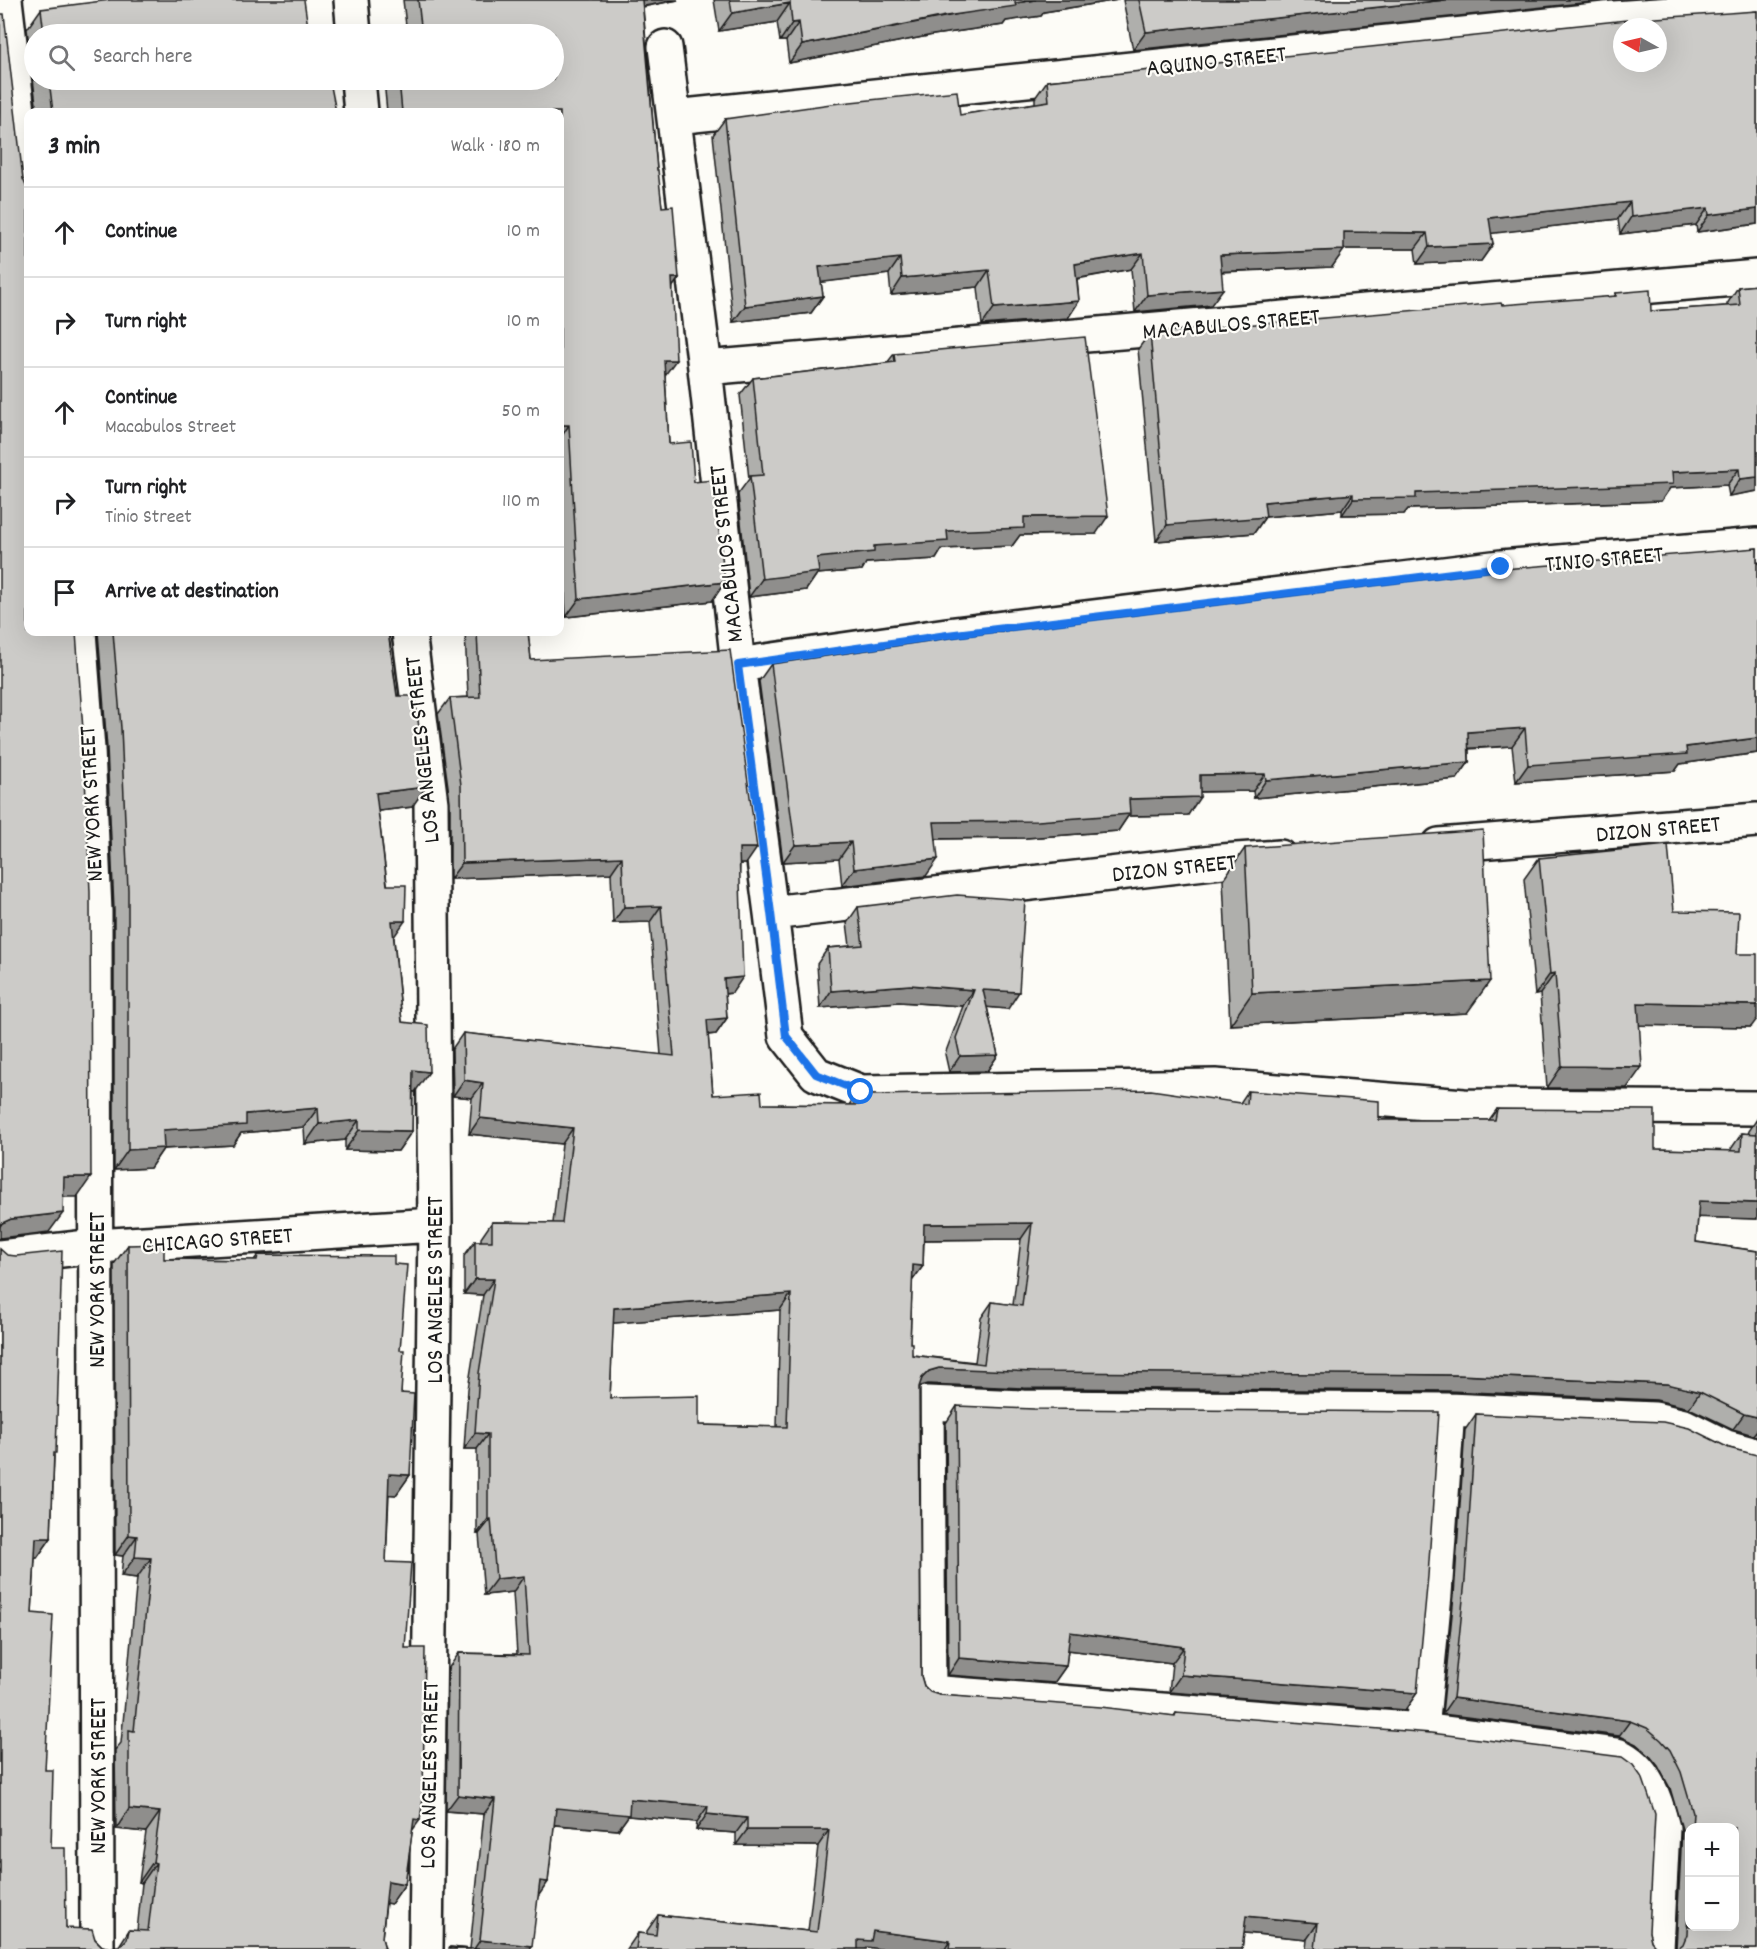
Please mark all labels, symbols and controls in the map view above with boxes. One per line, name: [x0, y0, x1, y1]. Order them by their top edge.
north arrow: [1613, 18, 1667, 72]
search box: [24, 24, 564, 90]
street label: AQUINO STREET: [1145, 39, 1288, 87]
icon: search: [45, 41, 78, 74]
text: Search here: [93, 42, 192, 73]
text: 3 min: [48, 129, 100, 166]
text: Walk · 180 m: [451, 133, 540, 161]
icon: ahead: [48, 216, 81, 249]
text: Continue: [105, 217, 177, 248]
text: 10 m: [506, 218, 540, 246]
street label: MACABULOS STREET: [1141, 301, 1322, 351]
icon: right: [48, 306, 81, 339]
text: Turn right: [105, 307, 187, 338]
text: 10 m: [506, 308, 540, 336]
text: Continue: [105, 383, 177, 414]
icon: ahead: [48, 396, 81, 429]
text: 50 m: [502, 398, 540, 426]
text: Macabulos Street: [105, 414, 236, 442]
street label: MACABULOS STREET: [702, 463, 754, 644]
text: Turn right: [105, 473, 187, 504]
icon: right: [48, 486, 81, 519]
text: 110 m: [502, 488, 540, 516]
text: Tinio Street: [105, 504, 192, 532]
street label: TINIO STREET: [1544, 539, 1665, 583]
route end: [1487, 553, 1513, 579]
icon: arrive: [48, 576, 81, 609]
text: Arrive at destination: [105, 577, 279, 608]
street label: LOS ANGELES STREET: [397, 654, 451, 845]
street label: NEW YORK STREET: [72, 725, 114, 883]
street label: DIZON STREET: [1595, 809, 1722, 853]
street label: DIZON STREET: [1110, 847, 1239, 893]
route start: [847, 1078, 873, 1104]
street label: LOS ANGELES STREET: [420, 1196, 454, 1384]
street label: NEW YORK STREET: [82, 1212, 116, 1368]
street label: CHICAGO STREET: [141, 1220, 294, 1264]
street label: LOS ANGELES STREET: [412, 1681, 450, 1869]
street label: NEW YORK STREET: [83, 1698, 117, 1854]
map controls: [1685, 1823, 1739, 1931]
button: +: [1685, 1823, 1739, 1877]
button: −: [1685, 1877, 1739, 1931]

